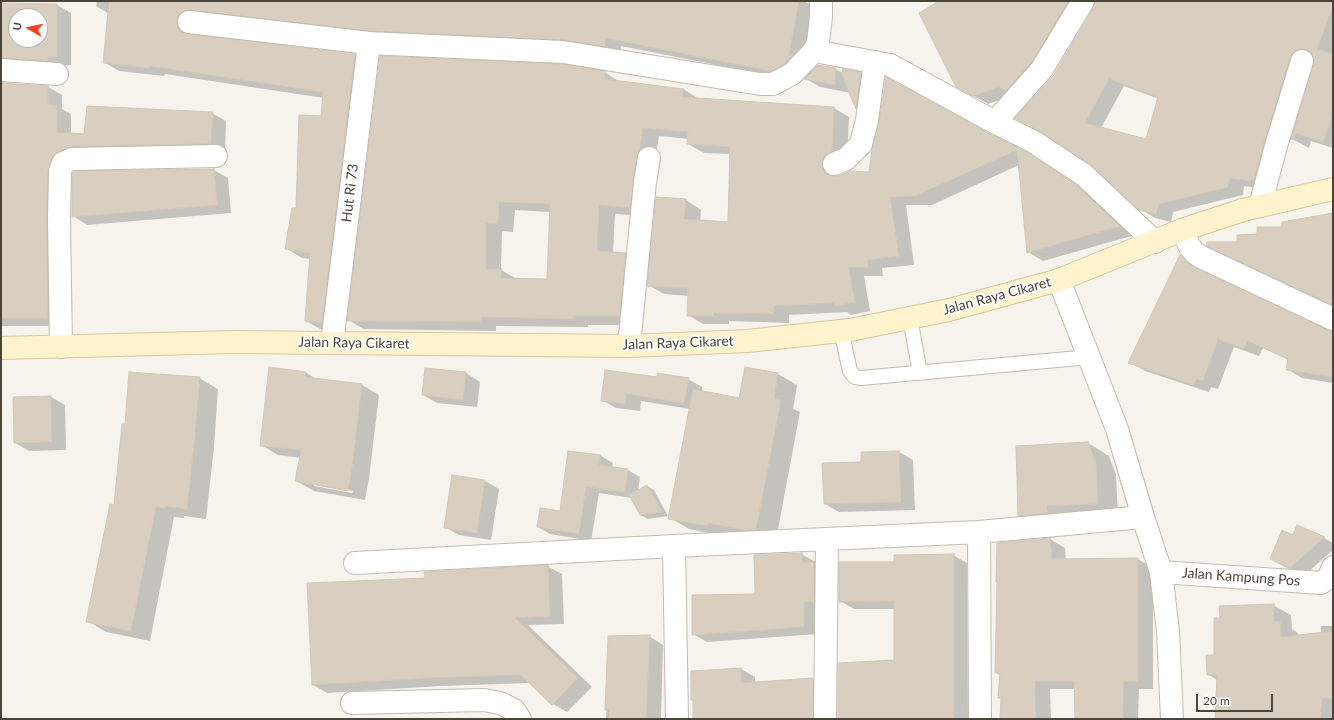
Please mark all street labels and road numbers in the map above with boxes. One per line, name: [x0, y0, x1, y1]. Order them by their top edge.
street label: Hut Ri 73: [338, 163, 362, 223]
street label: Jalan Raya Cikaret: [941, 273, 1053, 319]
street label: Jalan Raya Cikaret: [622, 333, 734, 353]
street label: Jalan Raya Cikaret: [298, 334, 410, 352]
street label: Jalan Kampung Pos: [1181, 564, 1301, 590]

